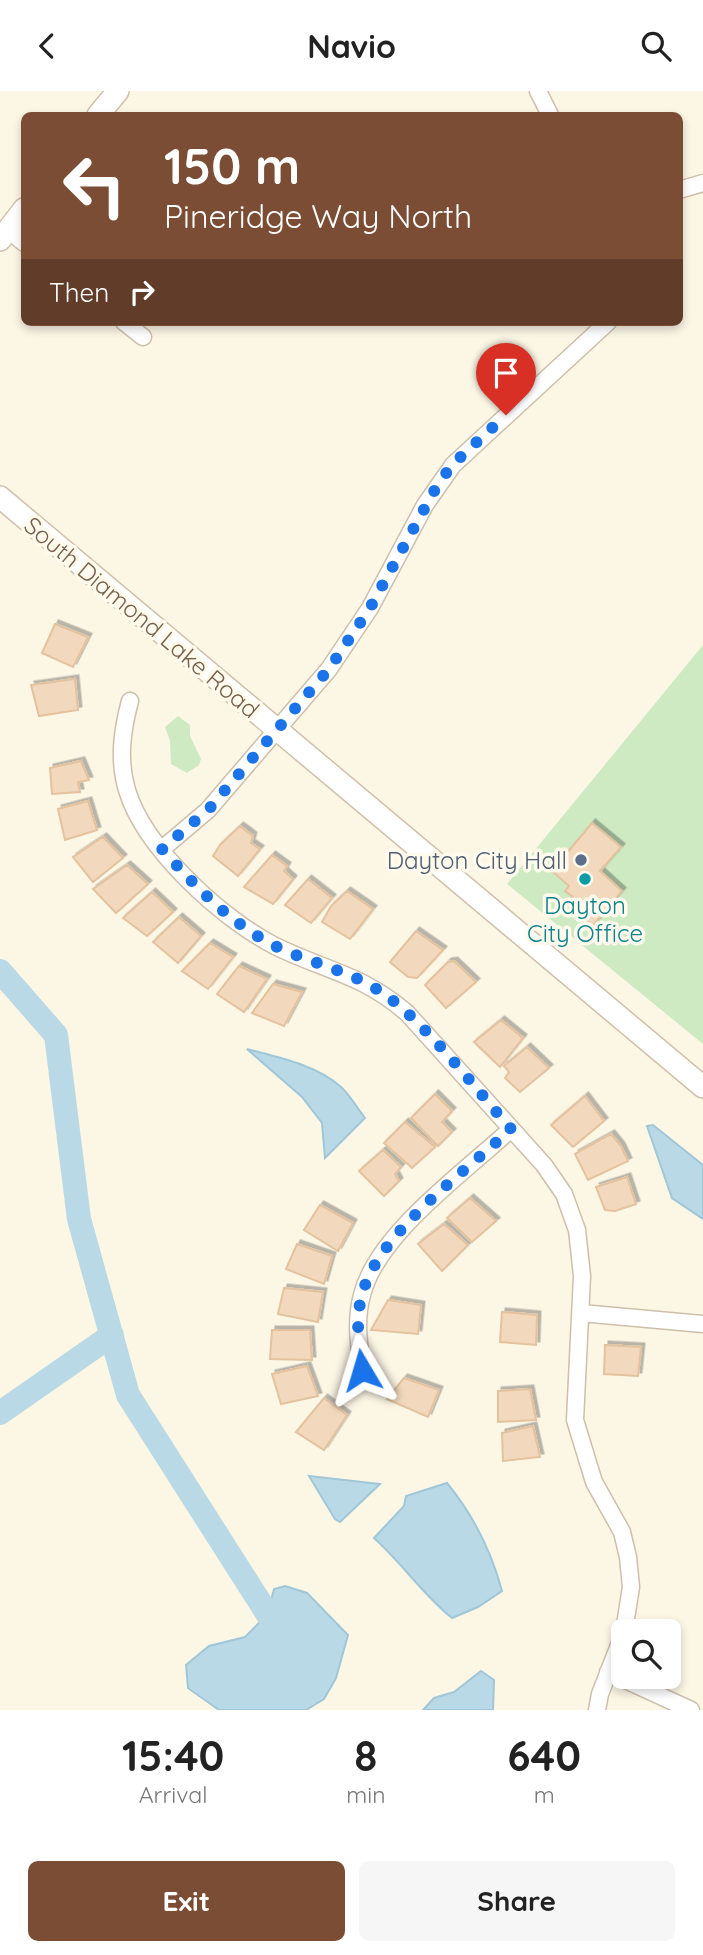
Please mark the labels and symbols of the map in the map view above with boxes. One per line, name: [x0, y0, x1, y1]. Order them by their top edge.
pin: [476, 343, 536, 415]
street label: South Diamond Lake Road: [18, 510, 266, 724]
place label: Dayton City Hall: [387, 845, 567, 875]
marker: Dayton City Hall: [573, 852, 589, 868]
marker: Dayton City Office: [577, 871, 593, 887]
place label: Dayton City Office: [527, 890, 643, 948]
position arrow: [325, 1333, 399, 1407]

